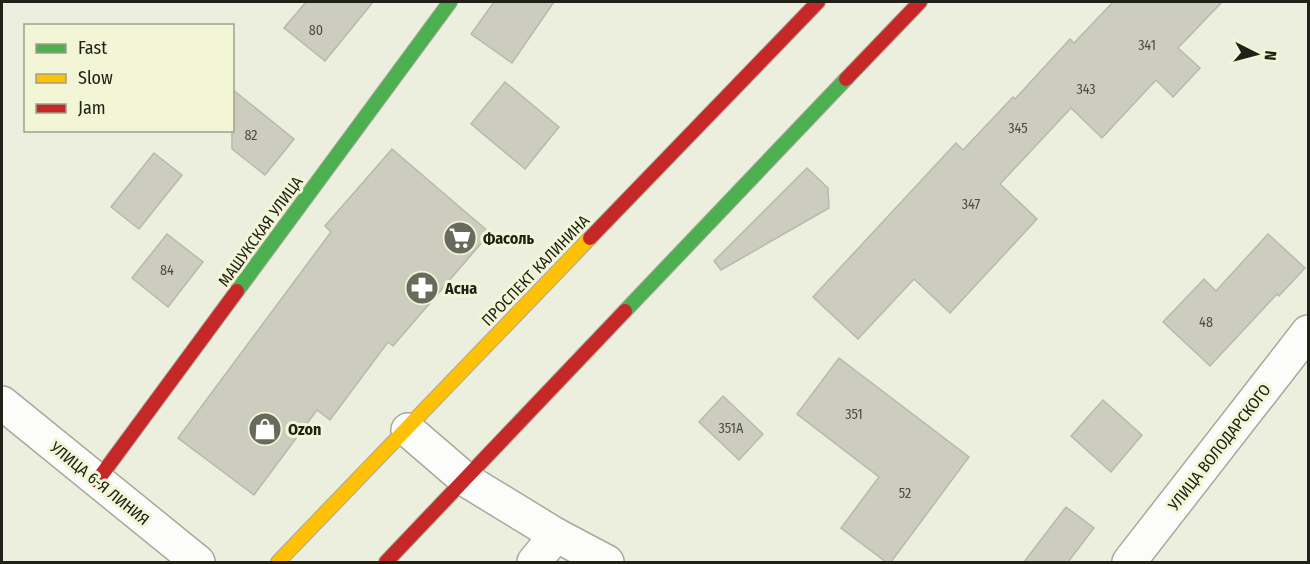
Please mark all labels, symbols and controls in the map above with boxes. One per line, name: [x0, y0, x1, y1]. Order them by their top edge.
house number: 80: [309, 22, 323, 39]
legend: [24, 24, 234, 132]
north arrow: [1226, 24, 1286, 84]
text: Fast: [78, 37, 107, 59]
house number: 341: [1138, 37, 1156, 54]
text: N: [1260, 50, 1280, 61]
text: Slow: [78, 67, 113, 89]
house number: 343: [1076, 81, 1096, 98]
text: Jam: [78, 97, 106, 119]
house number: 345: [1008, 120, 1028, 137]
house number: 82: [244, 127, 258, 144]
street label: МАШУКСКАЯ УЛИЦА: [214, 172, 307, 290]
house number: 347: [962, 196, 981, 213]
street label: ПРОСПЕКТ КАЛИНИНА: [478, 211, 594, 330]
supermarket icon: Фасоль: [442, 220, 478, 256]
place label: Фасоль: [483, 229, 534, 248]
house number: 84: [160, 262, 174, 279]
pharmacy icon: Асна: [404, 270, 440, 306]
place label: Асна: [444, 279, 477, 298]
house number: 48: [1199, 314, 1213, 331]
street label: УЛИЦА ВОЛОДАРСКОГО: [1164, 380, 1275, 515]
house number: 351: [845, 406, 863, 423]
shop icon: Ozon: [247, 411, 283, 447]
place label: Ozon: [288, 420, 321, 439]
house number: 351А: [719, 420, 744, 437]
street label: УЛИЦА 6-Я ЛИНИЯ: [46, 437, 153, 529]
house number: 52: [899, 485, 911, 502]

